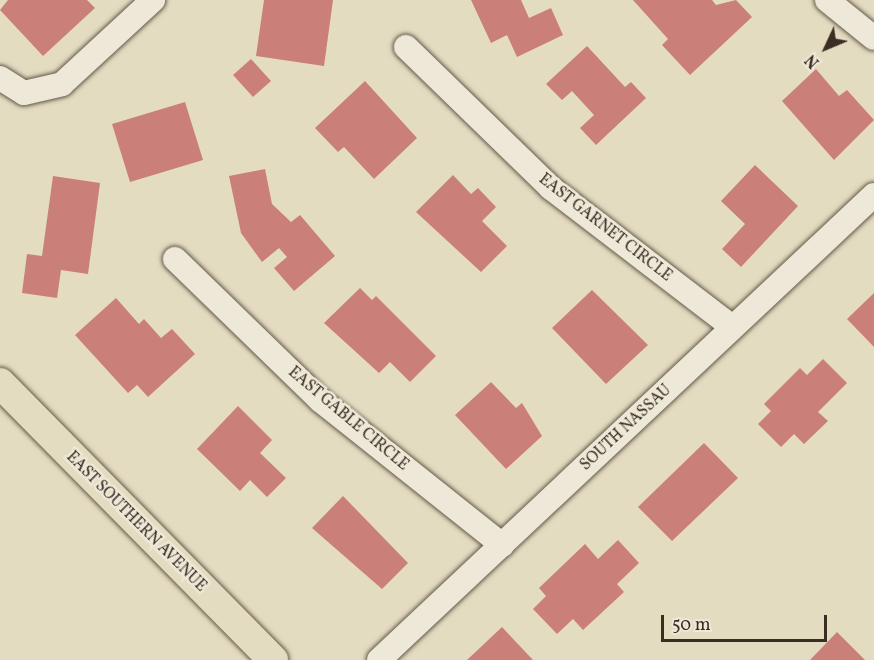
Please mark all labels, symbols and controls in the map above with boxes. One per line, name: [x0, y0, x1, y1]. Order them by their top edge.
north arrow: [796, 18, 856, 78]
text: N: [801, 49, 825, 72]
street label: EAST GARNET CIRCLE: [534, 170, 676, 286]
street label: EAST GABLE CIRCLE: [284, 363, 412, 475]
street label: SOUTH NASSAU: [577, 381, 675, 475]
street label: EAST SOUTHERN AVENUE: [62, 448, 210, 596]
scale bar: [664, 603, 830, 641]
text: 50 m: [672, 613, 711, 638]

